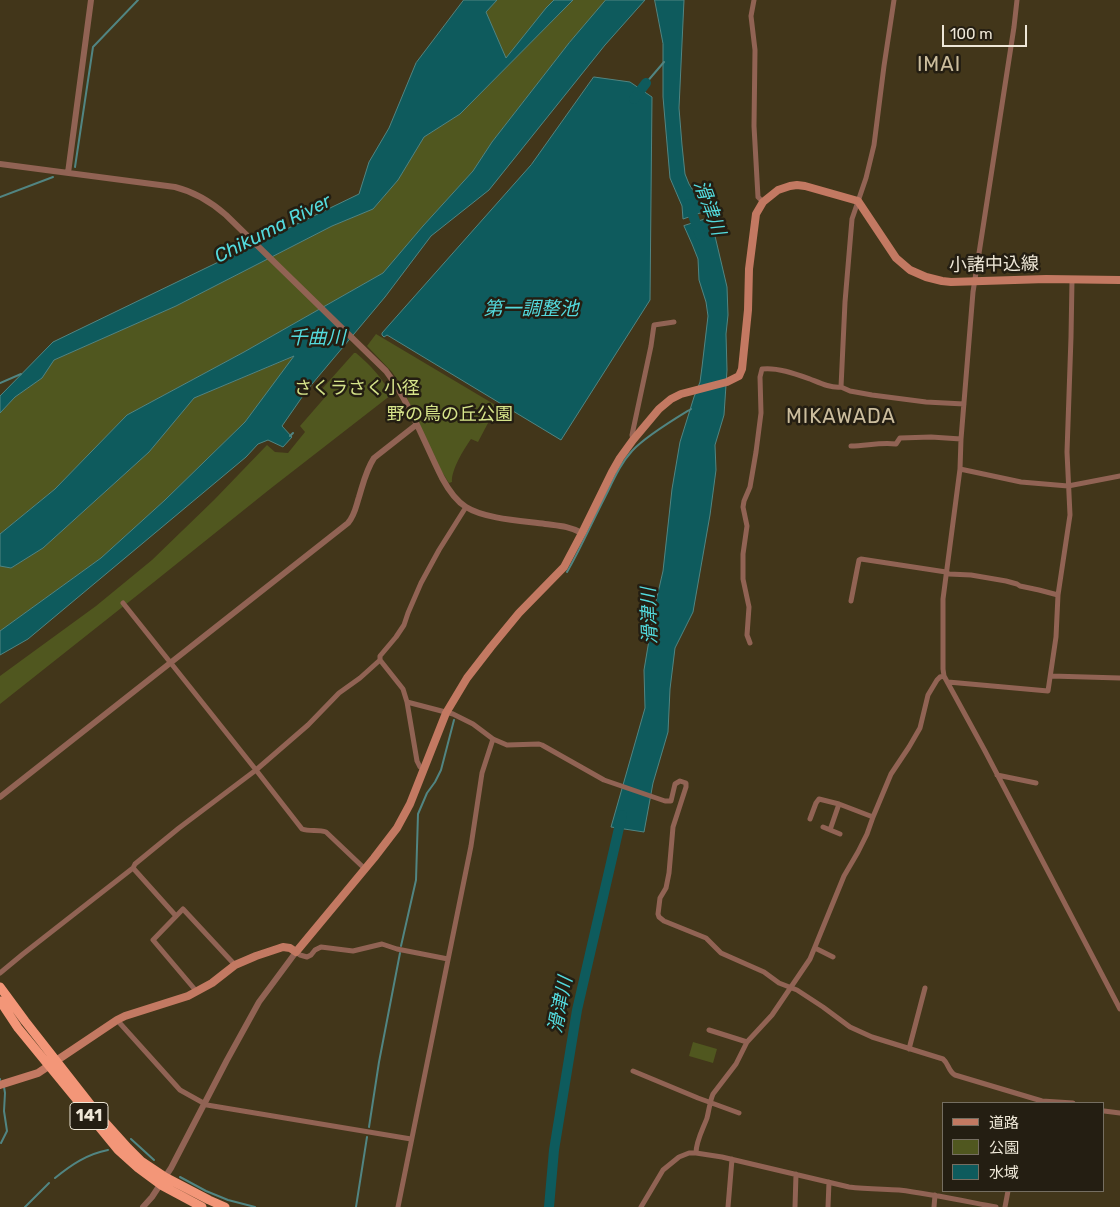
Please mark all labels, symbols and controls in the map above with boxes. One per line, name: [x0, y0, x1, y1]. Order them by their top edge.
scale bar: [945, 15, 1030, 47]
text: 100 m: [950, 25, 992, 43]
district label: IMAI: [916, 53, 962, 77]
water label: 滑津川: [689, 177, 729, 239]
water label: Chikuma River: [211, 190, 335, 268]
street label: 小諸中込線: [949, 253, 1039, 277]
water label: 第一調整池: [484, 299, 578, 321]
water label: 千曲川: [289, 328, 345, 350]
park label: さくラさく小径: [294, 378, 420, 400]
park label: 野の鳥の丘公園: [387, 404, 513, 426]
district label: MIKAWADA: [785, 405, 897, 429]
water label: 滑津川: [638, 587, 662, 645]
water label: 滑津川: [544, 975, 578, 1035]
road number: 141: [70, 1102, 108, 1130]
legend: [942, 1102, 1105, 1192]
text: 道路: [989, 1114, 1019, 1132]
text: 公園: [989, 1139, 1019, 1157]
text: 水域: [989, 1164, 1019, 1182]

